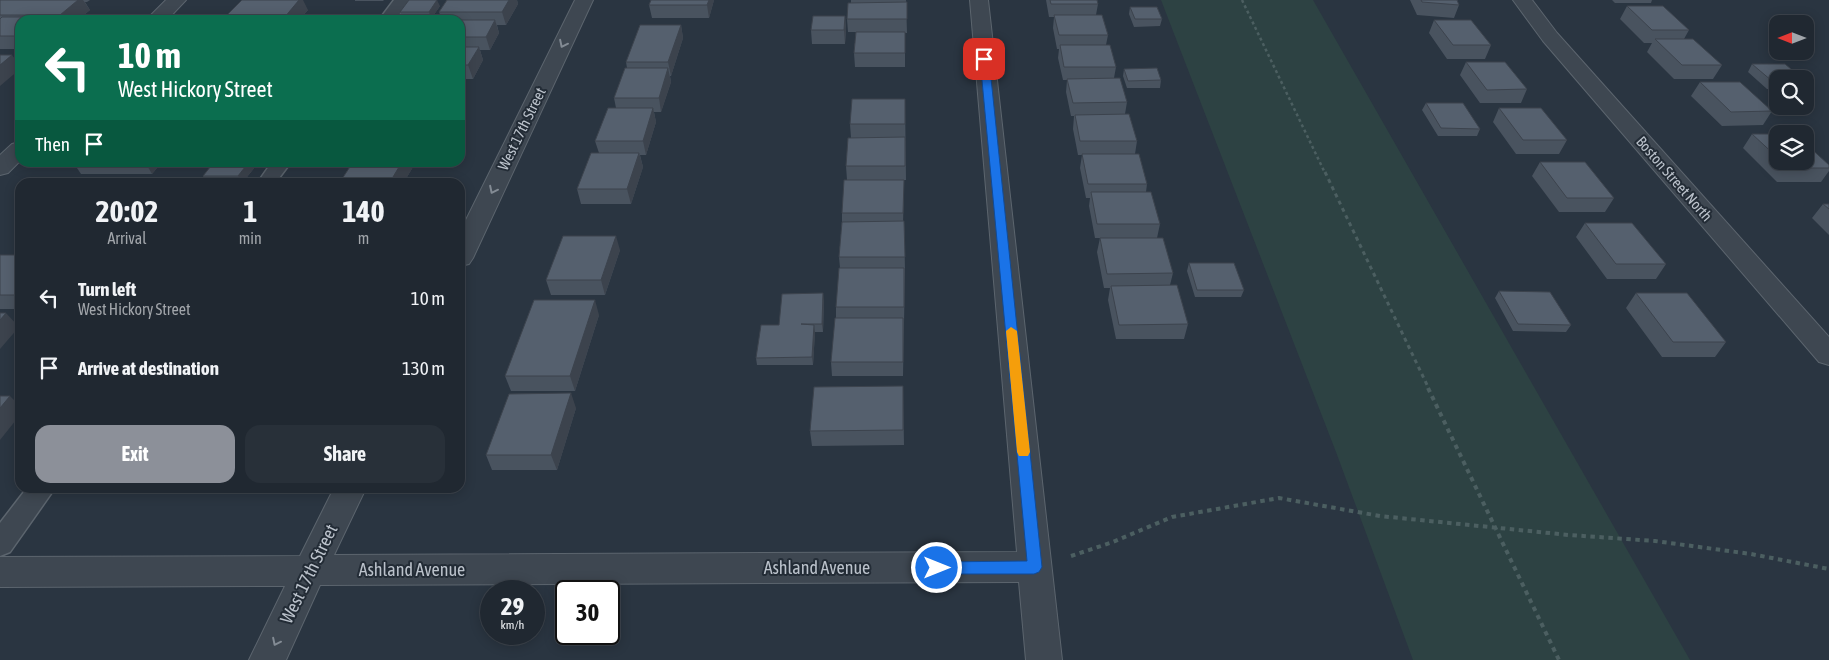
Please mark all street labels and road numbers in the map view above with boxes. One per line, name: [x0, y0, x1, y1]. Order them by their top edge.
street label: West 17th Street: [494, 85, 549, 173]
street label: Boston Street North: [1633, 133, 1716, 225]
street label: West 17th Street: [276, 521, 342, 627]
street label: Ashland Avenue: [764, 557, 870, 578]
street label: Ashland Avenue: [359, 559, 465, 580]

